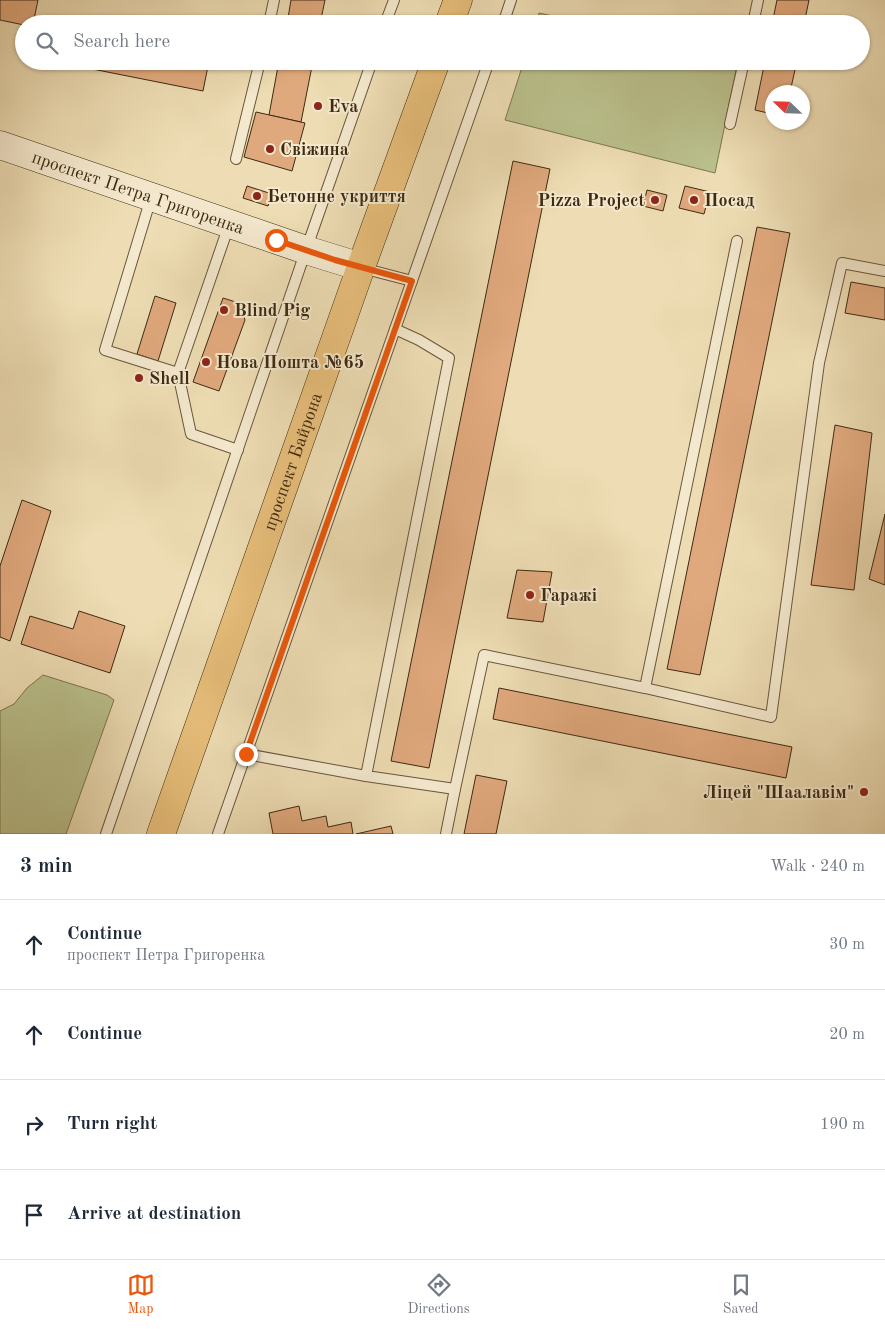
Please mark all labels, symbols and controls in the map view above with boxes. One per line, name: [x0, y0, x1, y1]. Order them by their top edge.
search box: [15, 15, 870, 70]
icon: search: [33, 29, 61, 57]
text: Search here: [73, 33, 170, 52]
north arrow: [765, 85, 810, 130]
place label: Eva: [328, 98, 358, 116]
marker: Eva: [312, 100, 324, 112]
place label: Свіжина: [280, 141, 349, 159]
marker: Свіжина: [264, 143, 276, 155]
street label: проспект Петра Григоренка: [29, 149, 246, 238]
place label: Бетонне укриття: [267, 188, 406, 206]
marker: Бетонне укриття: [251, 190, 263, 202]
place label: Pizza Project: [538, 192, 645, 210]
place label: Посад: [704, 192, 755, 210]
marker: Pizza Project: [649, 194, 661, 206]
marker: Посад: [688, 194, 700, 206]
route start: [265, 229, 288, 252]
place label: Blind Pig: [234, 302, 310, 320]
marker: Blind Pig: [218, 304, 230, 316]
place label: Нова Пошта №65: [216, 354, 364, 372]
marker: Нова Пошта №65: [200, 356, 212, 368]
place label: Shell: [149, 370, 190, 388]
marker: Shell: [133, 372, 145, 384]
street label: проспект Байрона: [261, 390, 326, 533]
place label: Гаражі: [540, 587, 597, 605]
marker: Гаражі: [524, 589, 536, 601]
route end: [235, 743, 258, 766]
place label: Ліцей "Шаалавім": [703, 784, 854, 802]
marker: Ліцей "Шаалавім": [858, 786, 870, 798]
text: 3 min: [20, 856, 73, 877]
text: Walk · 240 m: [770, 859, 865, 875]
text: Continue: [67, 925, 142, 944]
icon: ahead: [20, 931, 48, 959]
text: 30 m: [829, 937, 865, 953]
text: проспект Петра Григоренка: [67, 948, 265, 964]
icon: ahead: [20, 1021, 48, 1049]
text: Continue: [67, 1025, 142, 1044]
text: 20 m: [829, 1027, 865, 1043]
icon: right: [20, 1111, 48, 1139]
text: Turn right: [67, 1115, 157, 1134]
text: 190 m: [820, 1117, 865, 1133]
icon: arrive: [20, 1201, 48, 1229]
text: Arrive at destination: [67, 1205, 241, 1224]
tab: Map: [127, 1271, 155, 1318]
tab: Directions: [408, 1271, 470, 1318]
tab: Saved: [723, 1271, 758, 1318]

